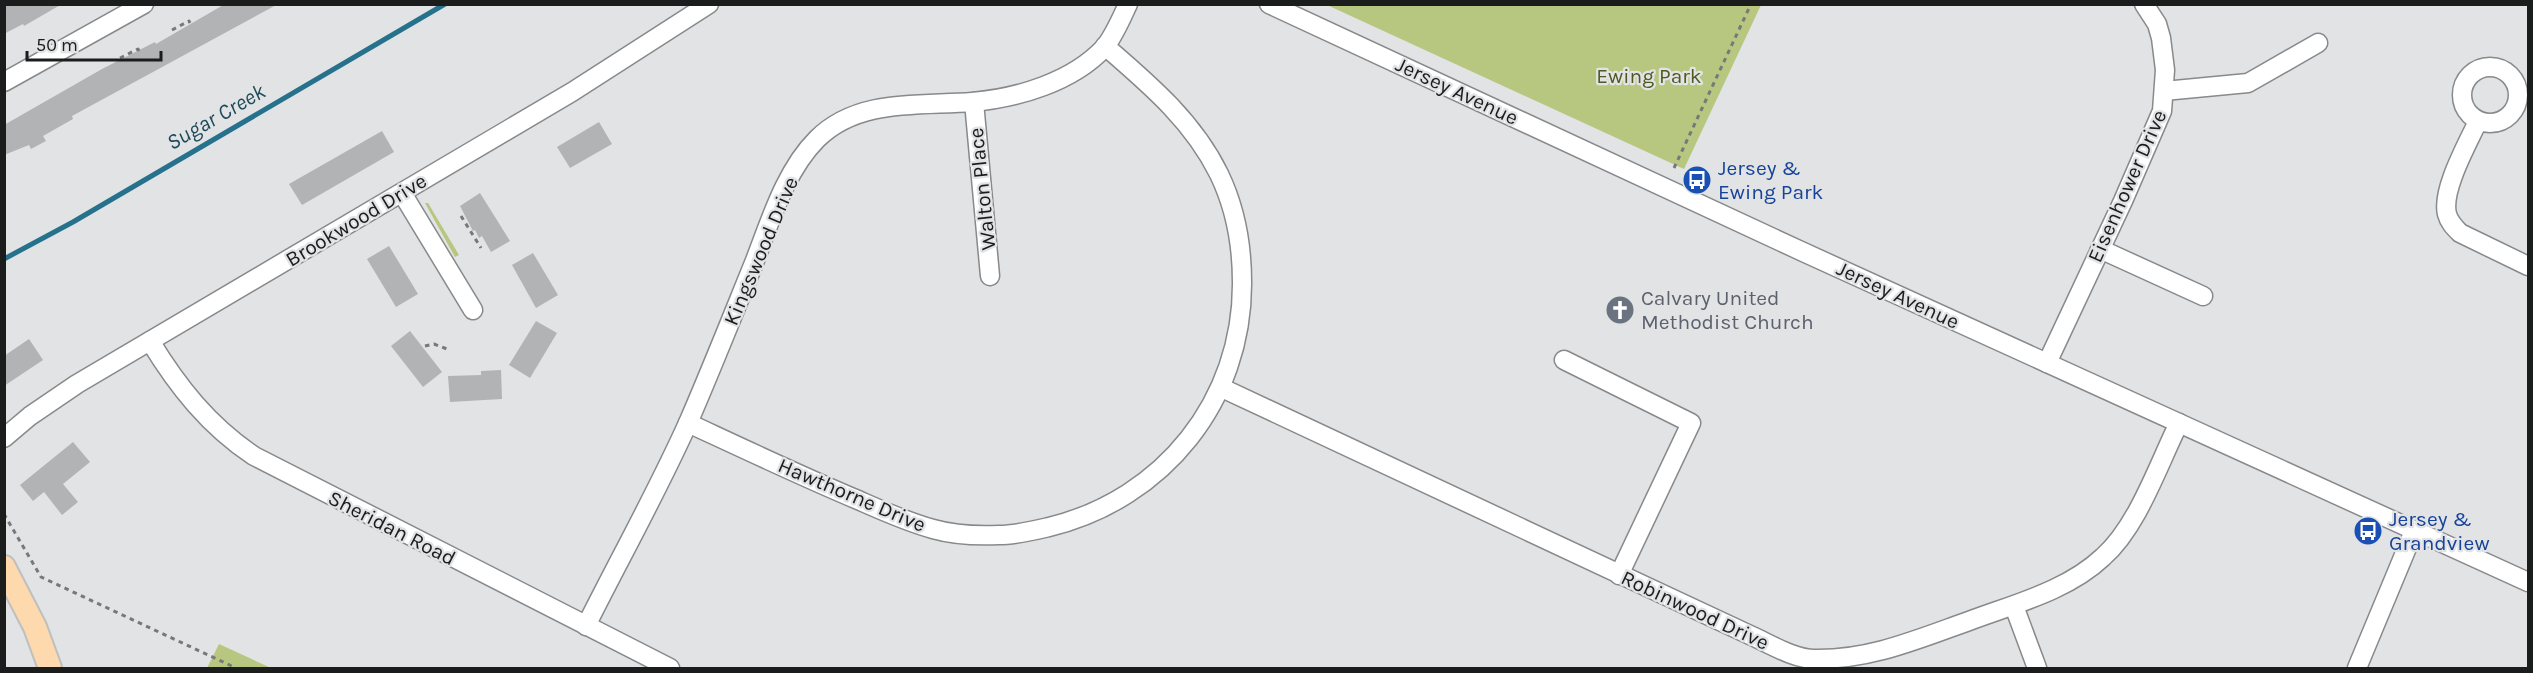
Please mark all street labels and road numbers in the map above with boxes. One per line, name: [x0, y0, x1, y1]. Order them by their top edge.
street label: Jersey Avenue: [1392, 52, 1522, 130]
street label: Eisenhower Drive: [2083, 106, 2171, 266]
street label: Walton Place: [964, 126, 1000, 252]
street label: Brookwood Drive: [281, 168, 431, 272]
street label: Kingswood Drive: [719, 173, 803, 329]
street label: Jersey Avenue: [1833, 256, 1963, 334]
street label: Hawthorne Drive: [775, 453, 929, 537]
street label: Sheridan Road: [324, 486, 460, 570]
street label: Robinwood Drive: [1617, 565, 1773, 655]

